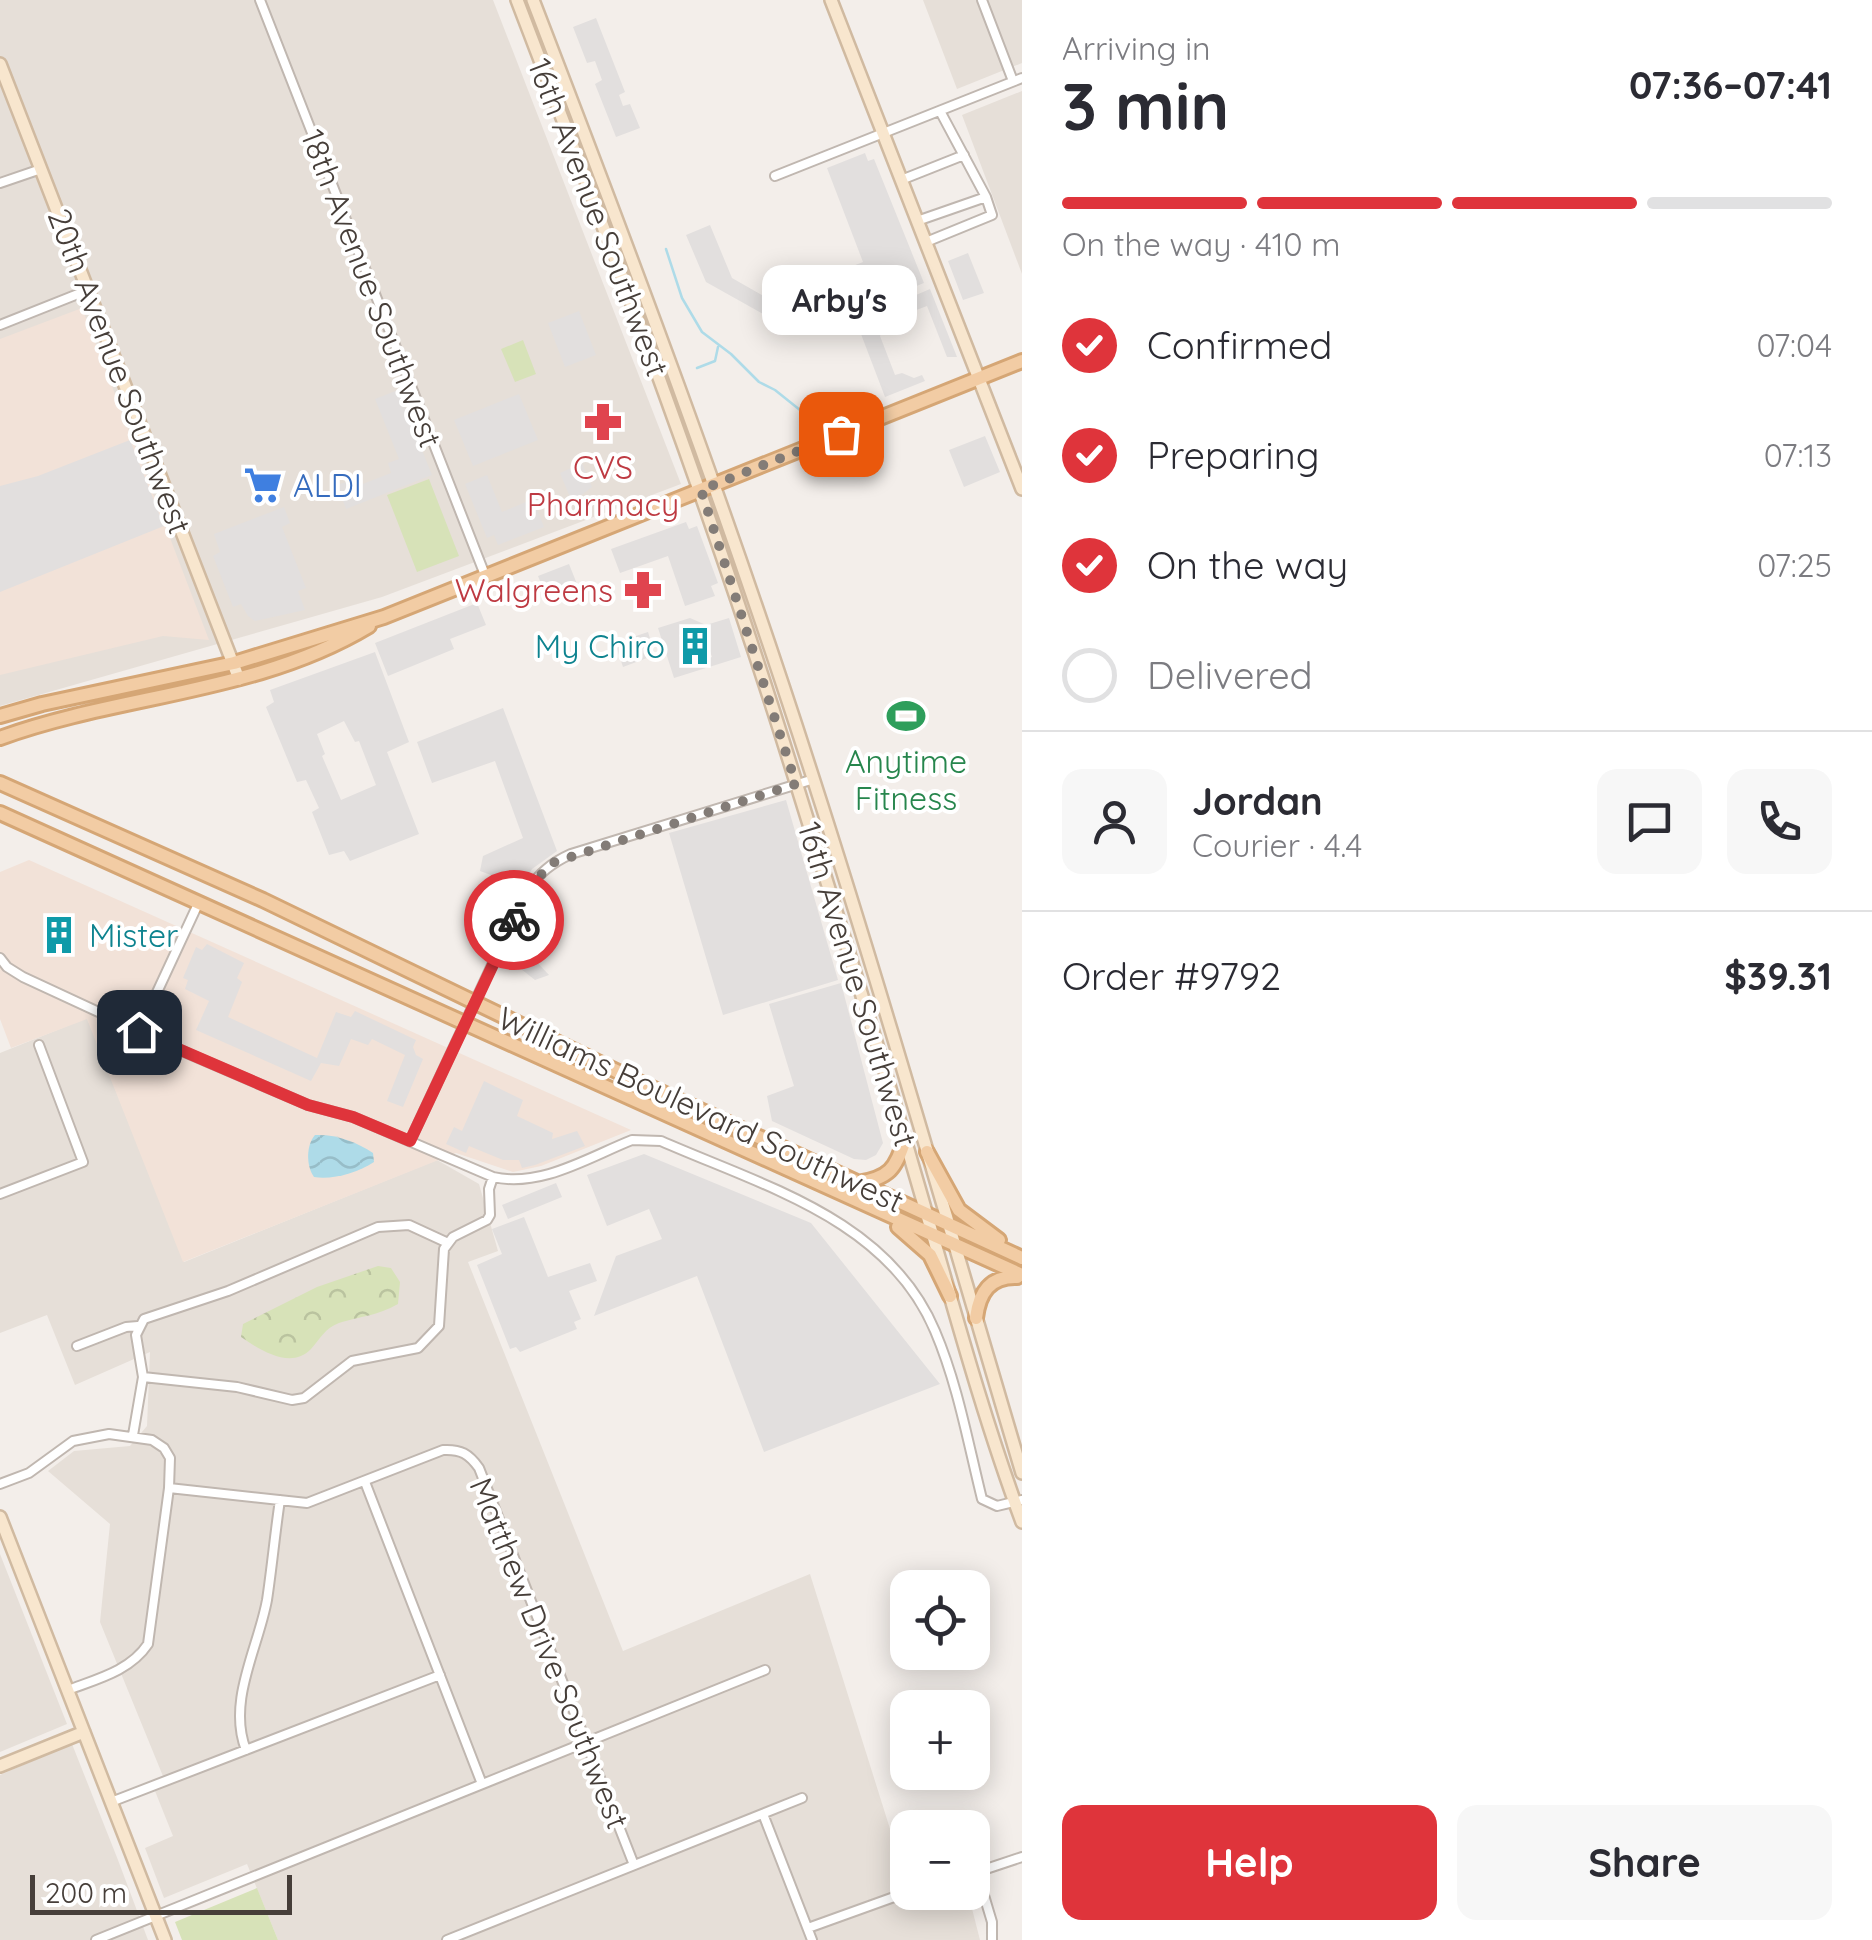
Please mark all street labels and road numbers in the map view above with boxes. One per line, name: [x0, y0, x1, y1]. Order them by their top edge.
street label: 16th Avenue Southwest: [520, 52, 678, 382]
street label: 18th Avenue Southwest: [293, 123, 451, 453]
street label: 20th Avenue Southwest: [39, 203, 201, 539]
street label: 16th Avenue Southwest: [790, 817, 926, 1151]
street label: Williams Boulevard Southwest: [492, 997, 910, 1221]
street label: Matthew Drive Southwest: [461, 1472, 639, 1834]

